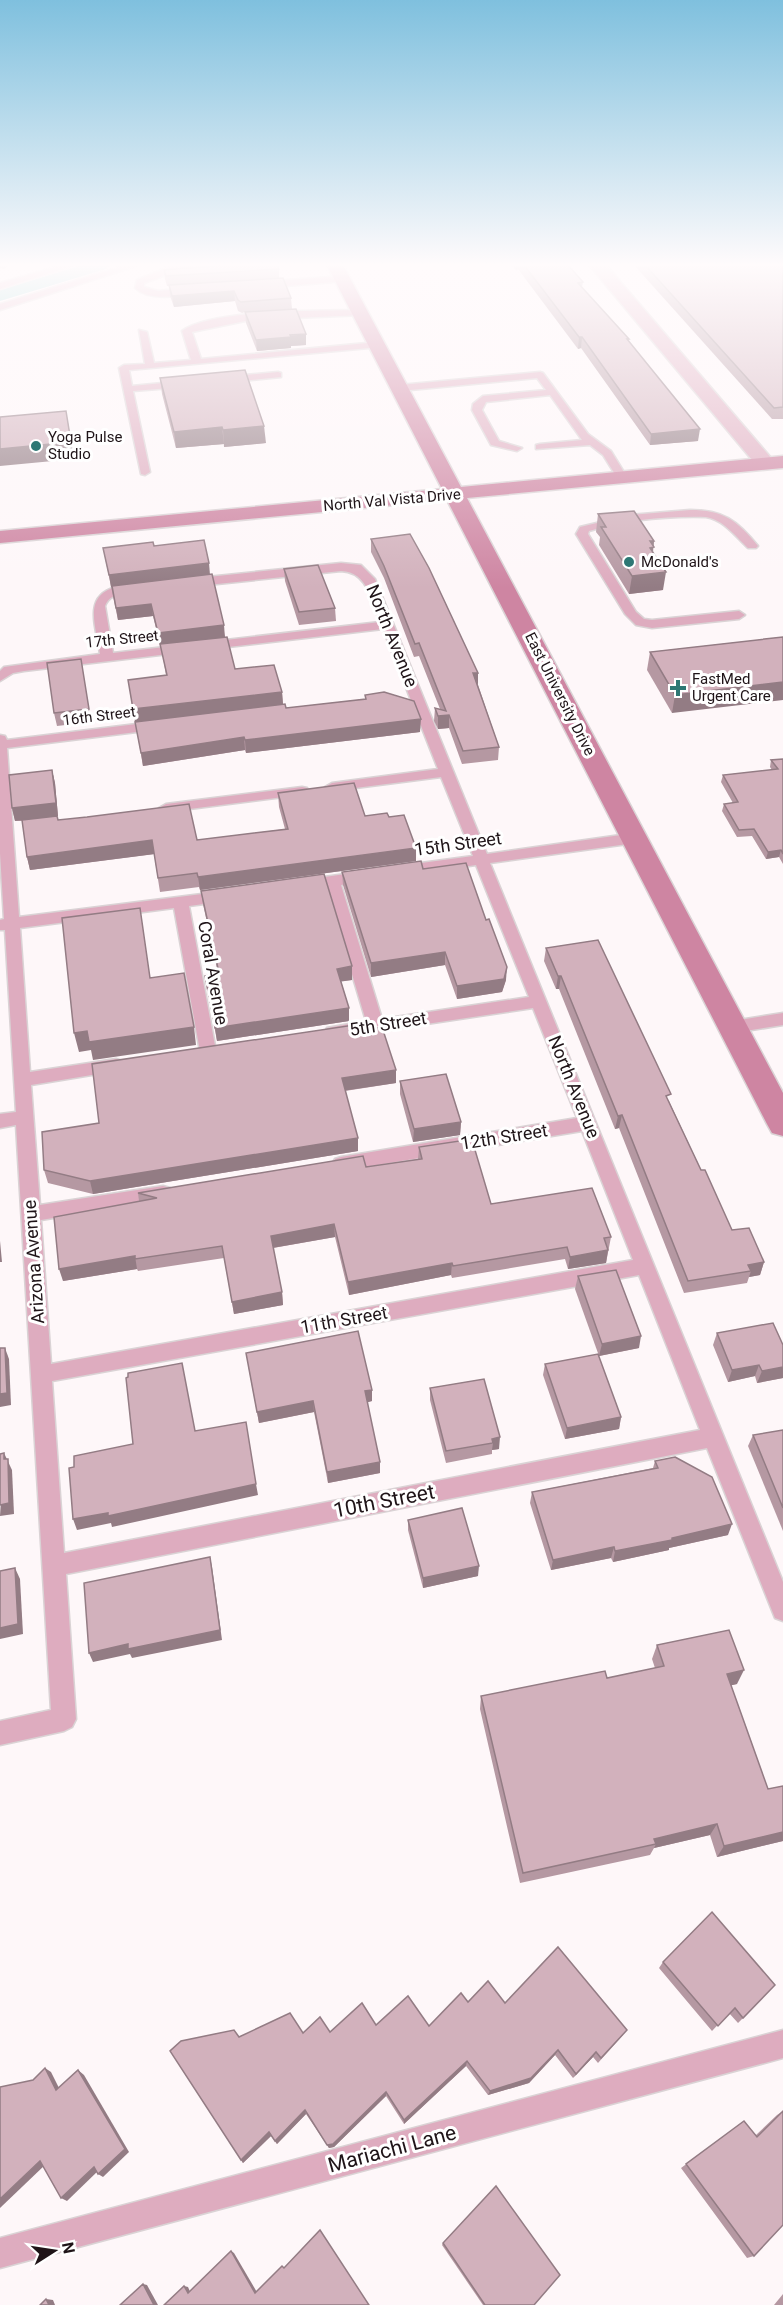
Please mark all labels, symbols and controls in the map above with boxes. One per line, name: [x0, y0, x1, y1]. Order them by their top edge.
place label: Yoga Pulse Studio: [48, 428, 123, 463]
marker: Yoga Pulse Studio: [29, 439, 43, 453]
street label: North Val Vista Drive: [323, 485, 461, 515]
place label: McDonald's: [641, 553, 719, 571]
marker: McDonald's: [622, 555, 636, 569]
street label: North Avenue: [362, 581, 423, 690]
street label: 17th Street: [85, 626, 159, 652]
street label: East University Drive: [521, 629, 599, 759]
place label: FastMed Urgent Care: [692, 670, 771, 705]
marker: FastMed Urgent Care: [669, 679, 687, 697]
street label: 16th Street: [62, 703, 137, 729]
street label: 15th Street: [413, 827, 503, 860]
street label: Coral Avenue: [194, 919, 233, 1027]
street label: 5th Street: [348, 1007, 428, 1040]
street label: North Avenue: [544, 1032, 605, 1141]
street label: 12th Street: [459, 1119, 549, 1154]
street label: Arizona Avenue: [19, 1199, 48, 1325]
street label: 11th Street: [299, 1302, 389, 1337]
street label: 10th Street: [331, 1479, 437, 1523]
street label: Mariachi Lane: [325, 2120, 459, 2178]
north arrow: [24, 2221, 84, 2281]
text: N: [58, 2240, 79, 2255]

